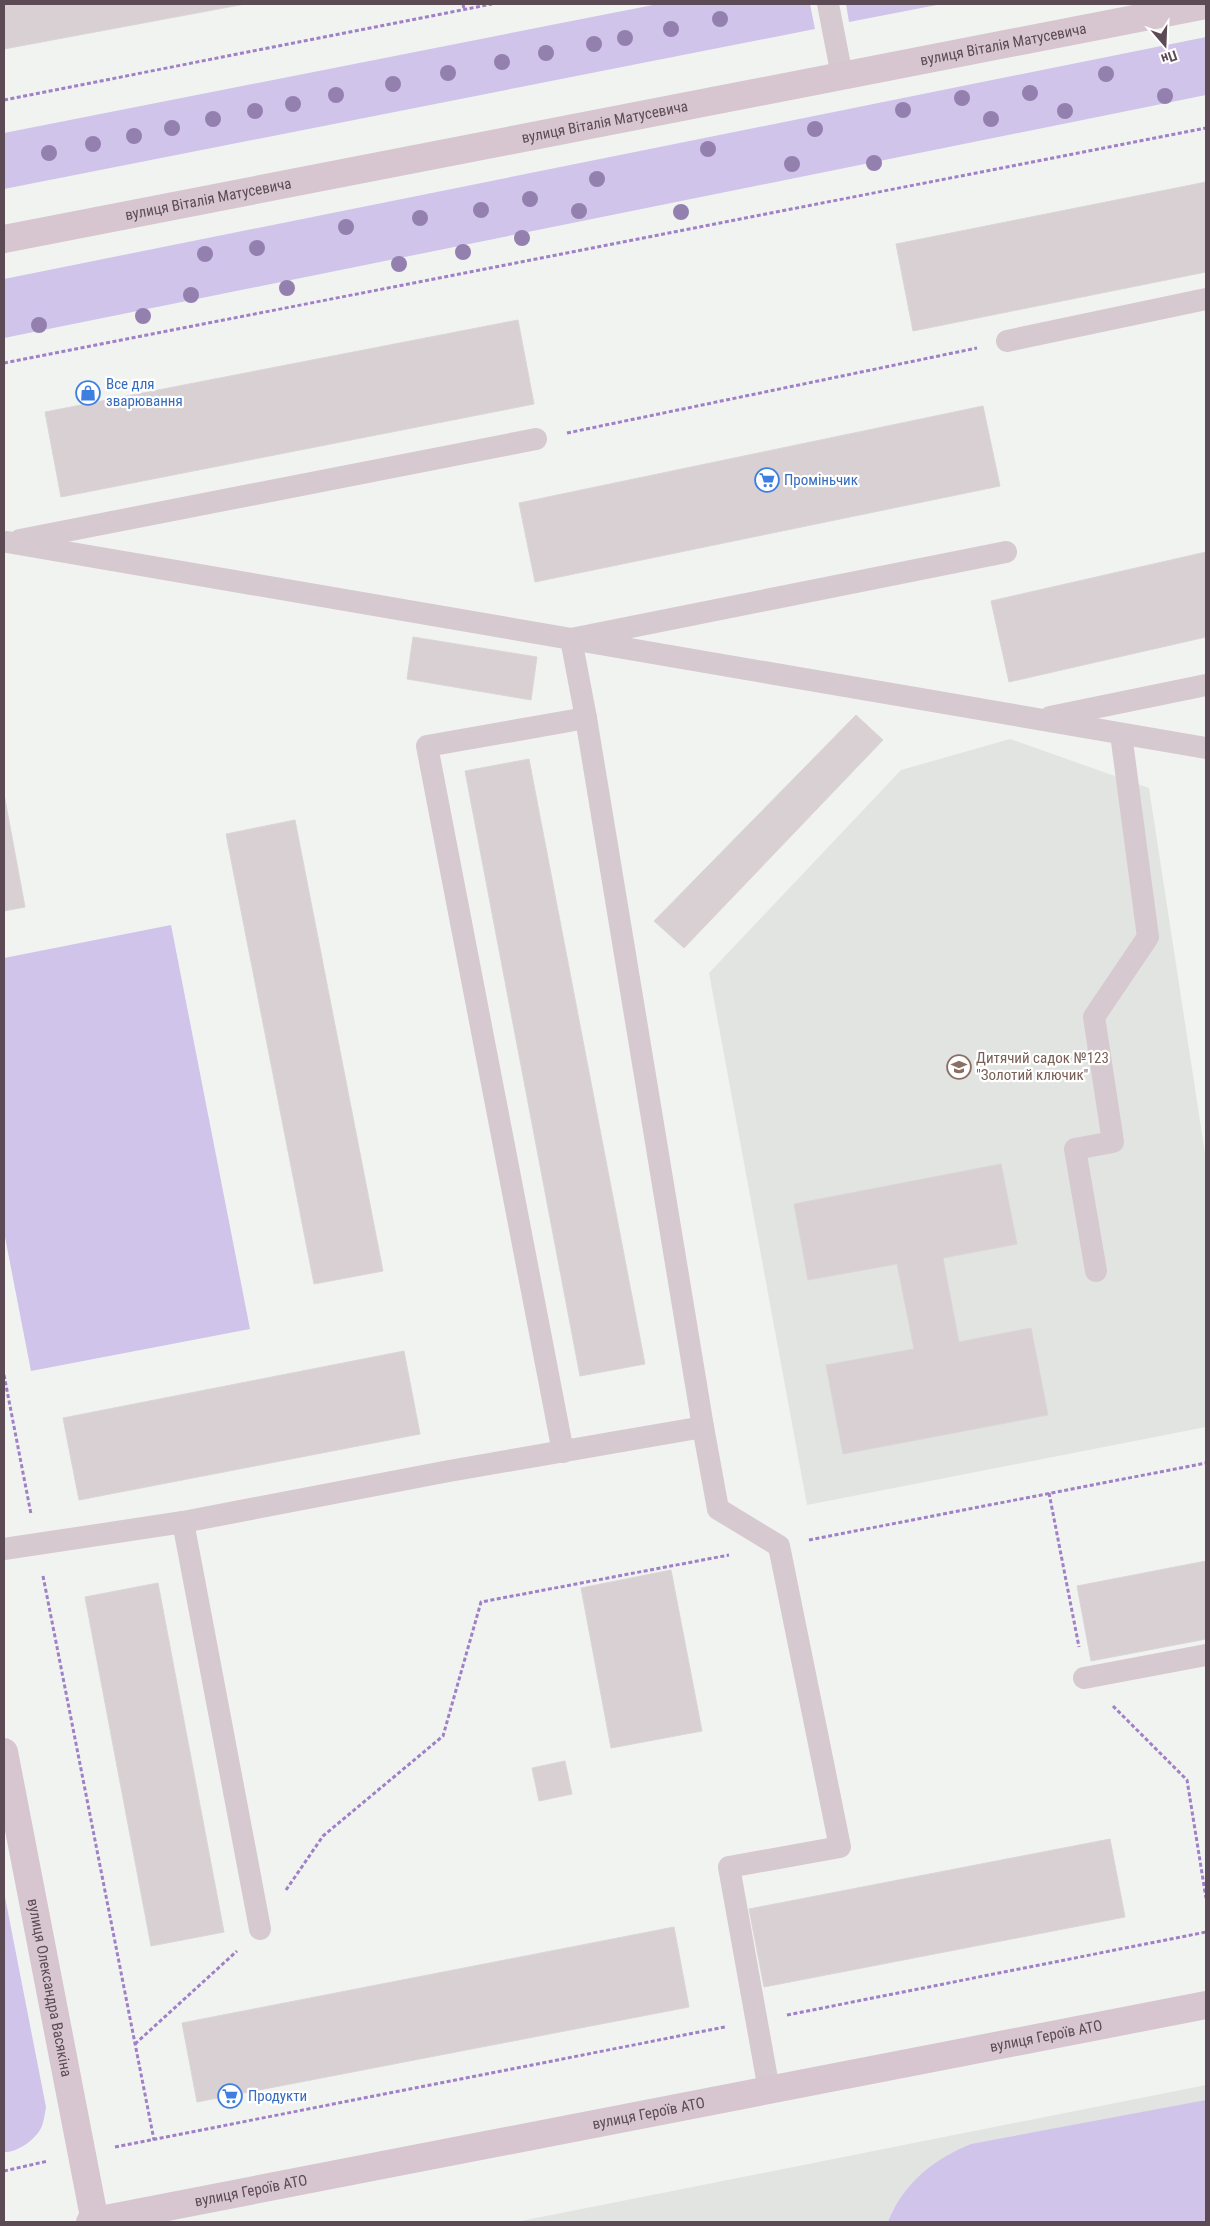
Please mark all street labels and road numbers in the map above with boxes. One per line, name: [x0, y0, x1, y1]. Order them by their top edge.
street label: вулиця Віталія Матусевича: [919, 19, 1088, 69]
street label: вулиця Віталія Матусевича: [520, 97, 689, 147]
street label: вулиця Віталія Матусевича: [124, 174, 293, 224]
street label: вулиця Олександра Васякіна: [24, 1897, 76, 2078]
street label: вулиця Героїв АТО: [988, 2016, 1104, 2056]
street label: вулиця Героїв АТО: [591, 2094, 706, 2133]
street label: вулиця Героїв АТО: [193, 2171, 309, 2210]

